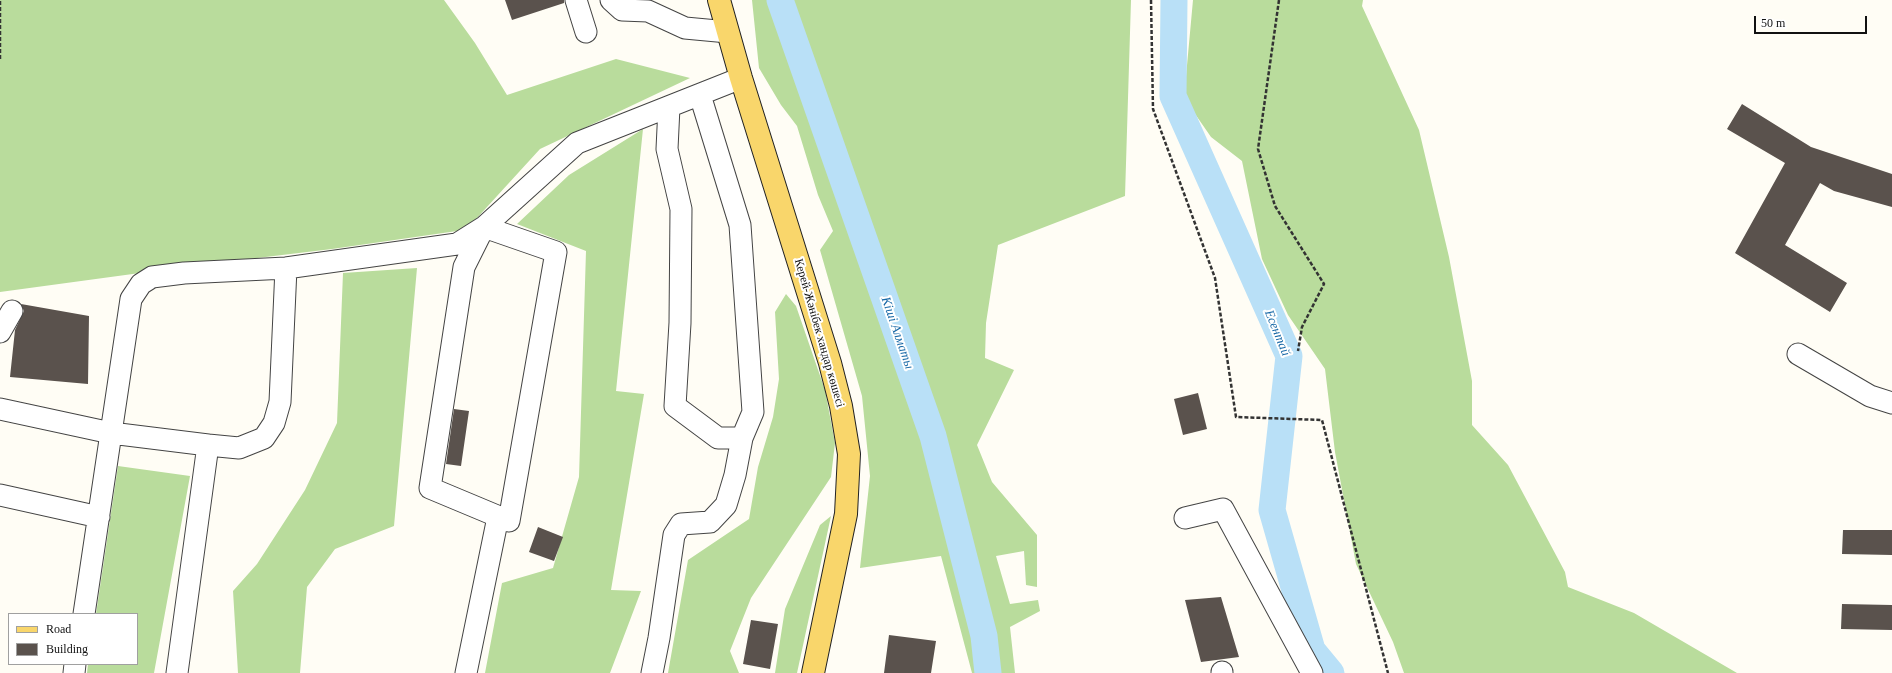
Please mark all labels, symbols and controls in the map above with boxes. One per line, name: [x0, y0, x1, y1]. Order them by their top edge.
scale bar: [1756, 8, 1869, 34]
text: 50 m: [1761, 16, 1785, 30]
street label: Керей-Жәнібек хандар көшесі: [791, 257, 847, 409]
water label: Кіші Алматы: [877, 295, 917, 371]
water label: Есентай: [1261, 308, 1293, 358]
legend: [8, 613, 138, 665]
text: Road: [46, 622, 71, 636]
text: Building: [46, 642, 88, 656]

